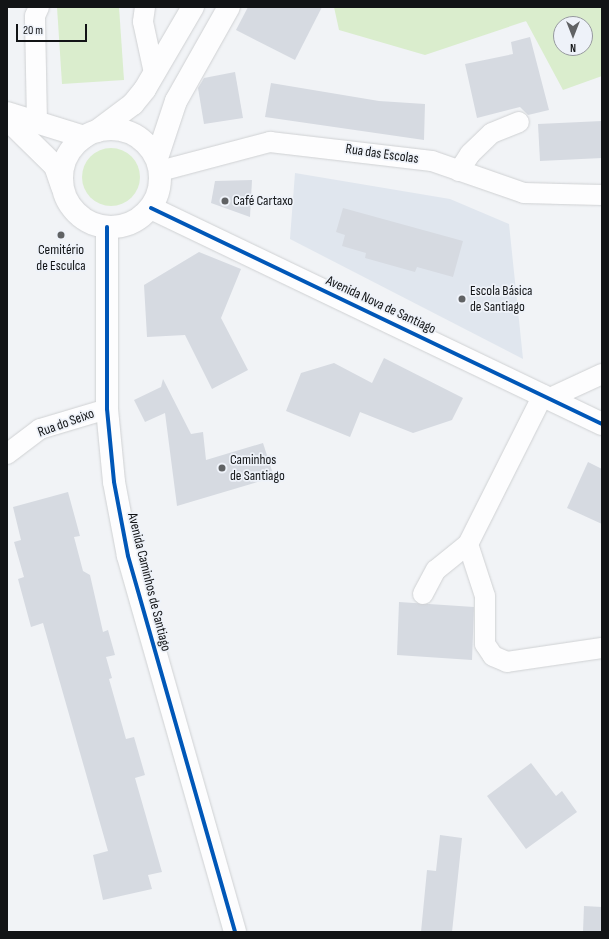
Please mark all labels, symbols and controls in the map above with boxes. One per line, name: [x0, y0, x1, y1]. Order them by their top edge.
scale bar: [18, 16, 89, 42]
north arrow: [553, 16, 593, 56]
text: 20 m: [23, 23, 43, 38]
text: N: [570, 41, 576, 54]
street label: Rua das Escolas: [344, 141, 420, 167]
place label: Café Cartaxo: [233, 193, 293, 209]
marker: Café Cartaxo: [220, 196, 230, 206]
marker: Cemitério de Esculca: [56, 230, 66, 240]
place label: Cemitério de Esculca: [36, 242, 86, 274]
street label: Avenida Nova de Santiago: [323, 272, 439, 338]
place label: Escola Básica de Santiago: [470, 283, 532, 316]
marker: Escola Básica de Santiago: [457, 294, 467, 304]
street label: Rua do Seixo: [35, 405, 97, 441]
place label: Caminhos de Santiago: [230, 452, 285, 484]
marker: Caminhos de Santiago: [217, 463, 227, 473]
street label: Avenida Caminhos de Santiago: [124, 511, 174, 653]

